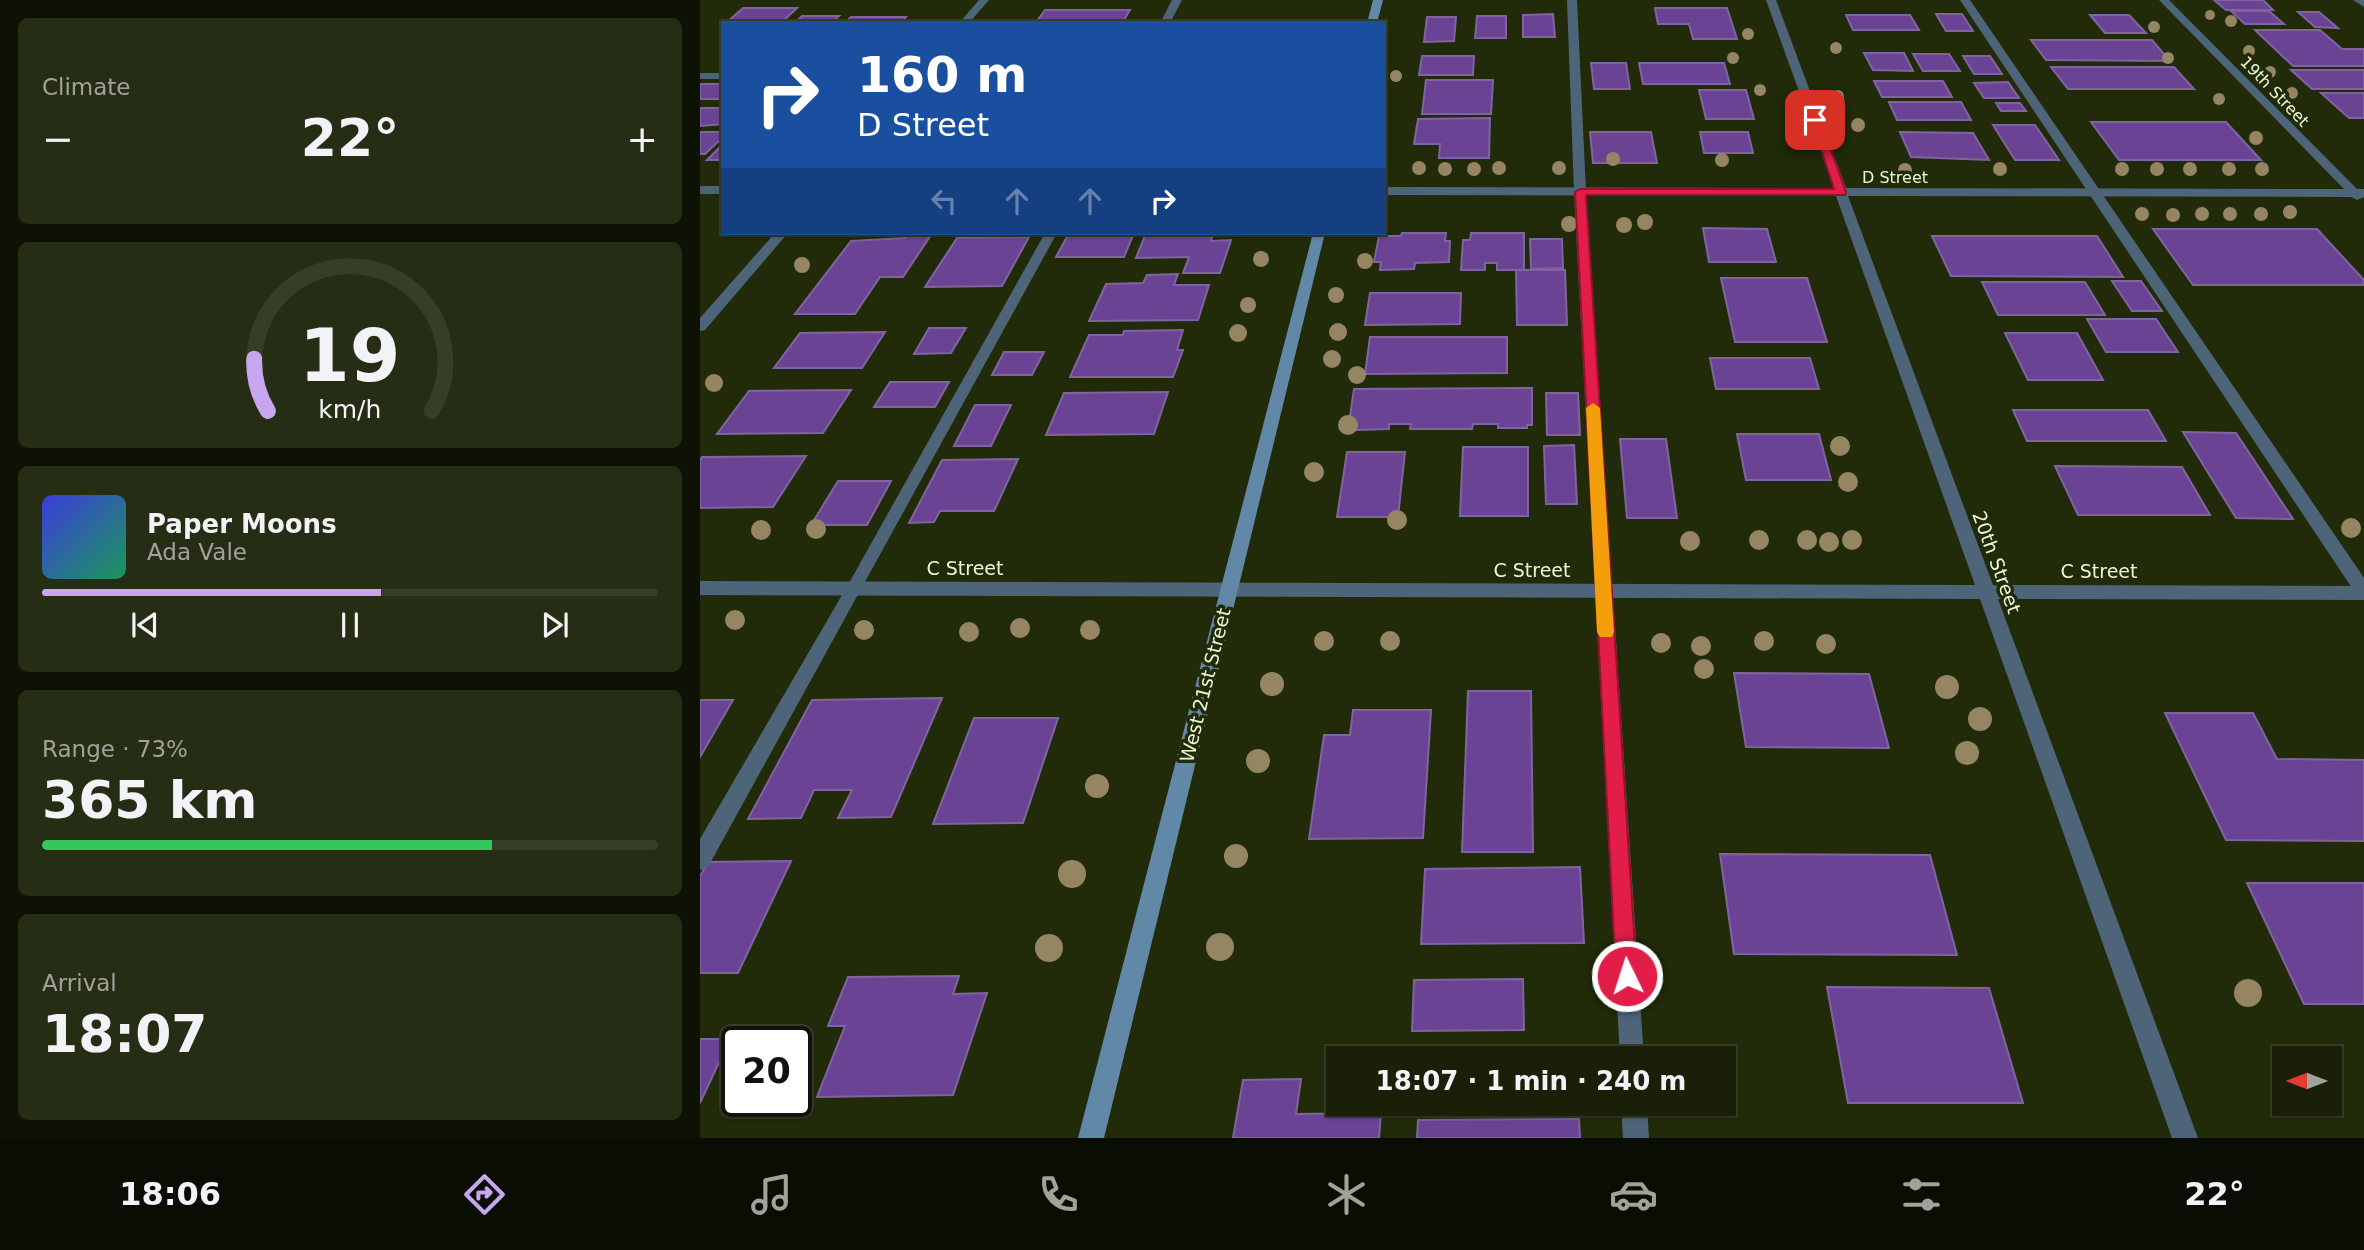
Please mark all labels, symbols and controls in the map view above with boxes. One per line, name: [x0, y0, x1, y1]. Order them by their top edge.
text: 160 m: [857, 47, 1027, 104]
icon: right: [742, 49, 833, 140]
street label: 19th Street: [2236, 52, 2313, 130]
text: Climate: [42, 74, 131, 100]
pin: [1785, 90, 1845, 150]
icon: arrive: [1796, 101, 1834, 139]
text: D Street: [857, 106, 989, 144]
text: 22°: [301, 108, 399, 168]
text: −: [42, 117, 74, 161]
text: +: [626, 117, 658, 161]
street label: D Street: [1862, 168, 1928, 187]
icon: left: [925, 182, 963, 220]
icon: ahead: [998, 182, 1036, 220]
icon: ahead: [1071, 182, 1109, 220]
icon: right: [1144, 182, 1182, 220]
text: 19: [299, 313, 401, 398]
text: km/h: [318, 395, 382, 424]
street label: 20th Street: [1968, 508, 2026, 616]
text: Paper Moons: [147, 509, 337, 539]
text: Ada Vale: [147, 539, 247, 565]
street label: C Street: [926, 557, 1004, 579]
street label: C Street: [1493, 559, 1571, 581]
street label: C Street: [2060, 560, 2138, 582]
icon: previous: [126, 606, 164, 644]
icon: pause: [331, 606, 369, 644]
icon: next: [536, 606, 574, 644]
street label: West 21st Street: [1175, 606, 1235, 764]
text: Range · 73%: [42, 736, 188, 762]
text: 365 km: [42, 770, 257, 830]
position arrow: [1590, 939, 1664, 1013]
text: Arrival: [42, 970, 117, 996]
text: 18:07: [42, 1004, 208, 1064]
speed limit sign: 20: [721, 1026, 812, 1117]
north arrow: [2272, 1046, 2342, 1116]
map controls: [2272, 1046, 2342, 1116]
text: 18:07 · 1 min · 240 m: [1376, 1066, 1686, 1096]
icon: directions: [460, 1170, 509, 1219]
icon: music: [747, 1170, 796, 1219]
icon: phone: [1034, 1170, 1083, 1219]
icon: climate: [1322, 1170, 1371, 1219]
icon: car: [1609, 1170, 1658, 1219]
icon: filters: [1897, 1170, 1946, 1219]
text: 18:06: [119, 1175, 221, 1213]
text: 22°: [2184, 1175, 2245, 1213]

